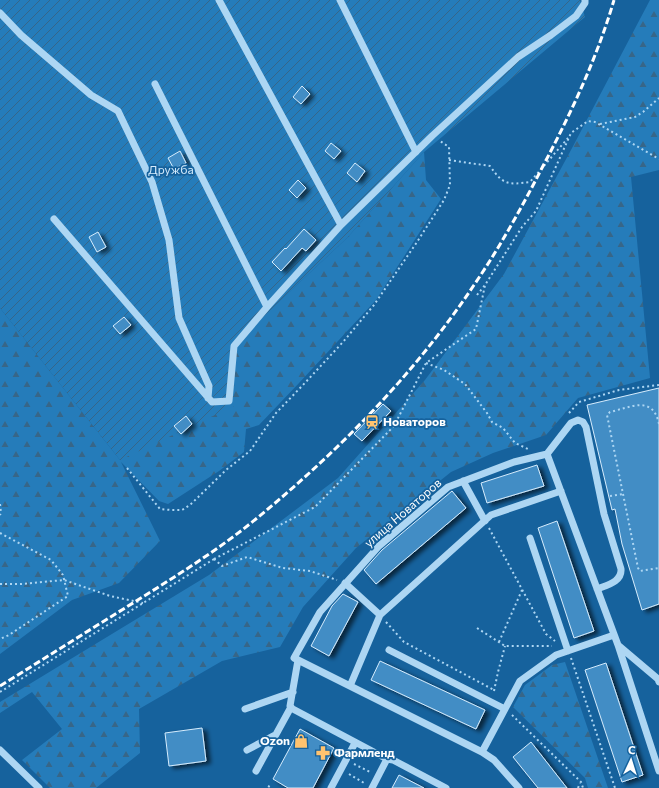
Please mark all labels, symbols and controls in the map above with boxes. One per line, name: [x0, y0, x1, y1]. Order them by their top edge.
park label: Дружба: [148, 162, 194, 176]
station icon: Новаторов: [364, 414, 380, 430]
place label: Новаторов: [383, 414, 446, 428]
street label: улица Новаторов: [361, 475, 444, 549]
place label: Ozon: [260, 733, 290, 747]
shop icon: Ozon: [293, 733, 309, 749]
north arrow: [611, 740, 651, 780]
text: С: [628, 743, 636, 756]
pharmacy icon: Фармленд: [315, 745, 331, 761]
place label: Фармленд: [334, 745, 395, 759]

